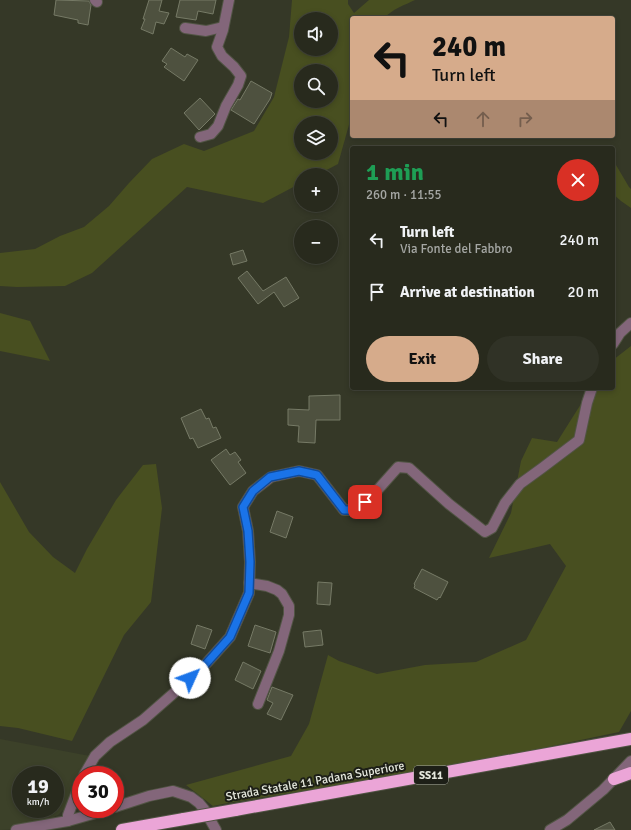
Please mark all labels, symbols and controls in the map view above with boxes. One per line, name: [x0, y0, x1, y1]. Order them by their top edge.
map controls: [294, 12, 338, 264]
button: sound: [294, 12, 338, 56]
text: 240 m: [432, 30, 506, 64]
icon: left: [366, 32, 418, 84]
button: search: [294, 64, 338, 108]
text: Turn left: [432, 64, 495, 86]
icon: left: [430, 108, 452, 130]
icon: ahead: [472, 108, 494, 130]
icon: right: [514, 108, 536, 130]
button: layers: [294, 116, 338, 160]
text: 1 min: [366, 157, 424, 187]
button: close: [557, 159, 599, 201]
button: +: [294, 168, 338, 212]
text: 260 m · 11:55: [366, 187, 442, 203]
button: −: [294, 220, 338, 264]
text: Turn left: [400, 223, 454, 241]
icon: left: [366, 229, 388, 251]
text: 240 m: [559, 231, 599, 249]
text: Via Fonte del Fabbro: [400, 241, 513, 257]
icon: arrive: [366, 281, 388, 303]
text: Arrive at destination: [400, 283, 535, 301]
text: 20 m: [568, 283, 599, 301]
button: Exit: [366, 336, 479, 382]
button: Share: [487, 336, 599, 382]
pin: [348, 485, 382, 519]
icon: arrive: [354, 491, 376, 513]
position arrow: [169, 657, 211, 699]
street label: Strada Statale 11 Padana Superiore: [225, 758, 406, 805]
speed limit sign: 30: [72, 766, 124, 818]
road number: SS11: [414, 766, 448, 784]
text: 19: [27, 774, 49, 799]
text: km/h: [27, 796, 49, 808]

